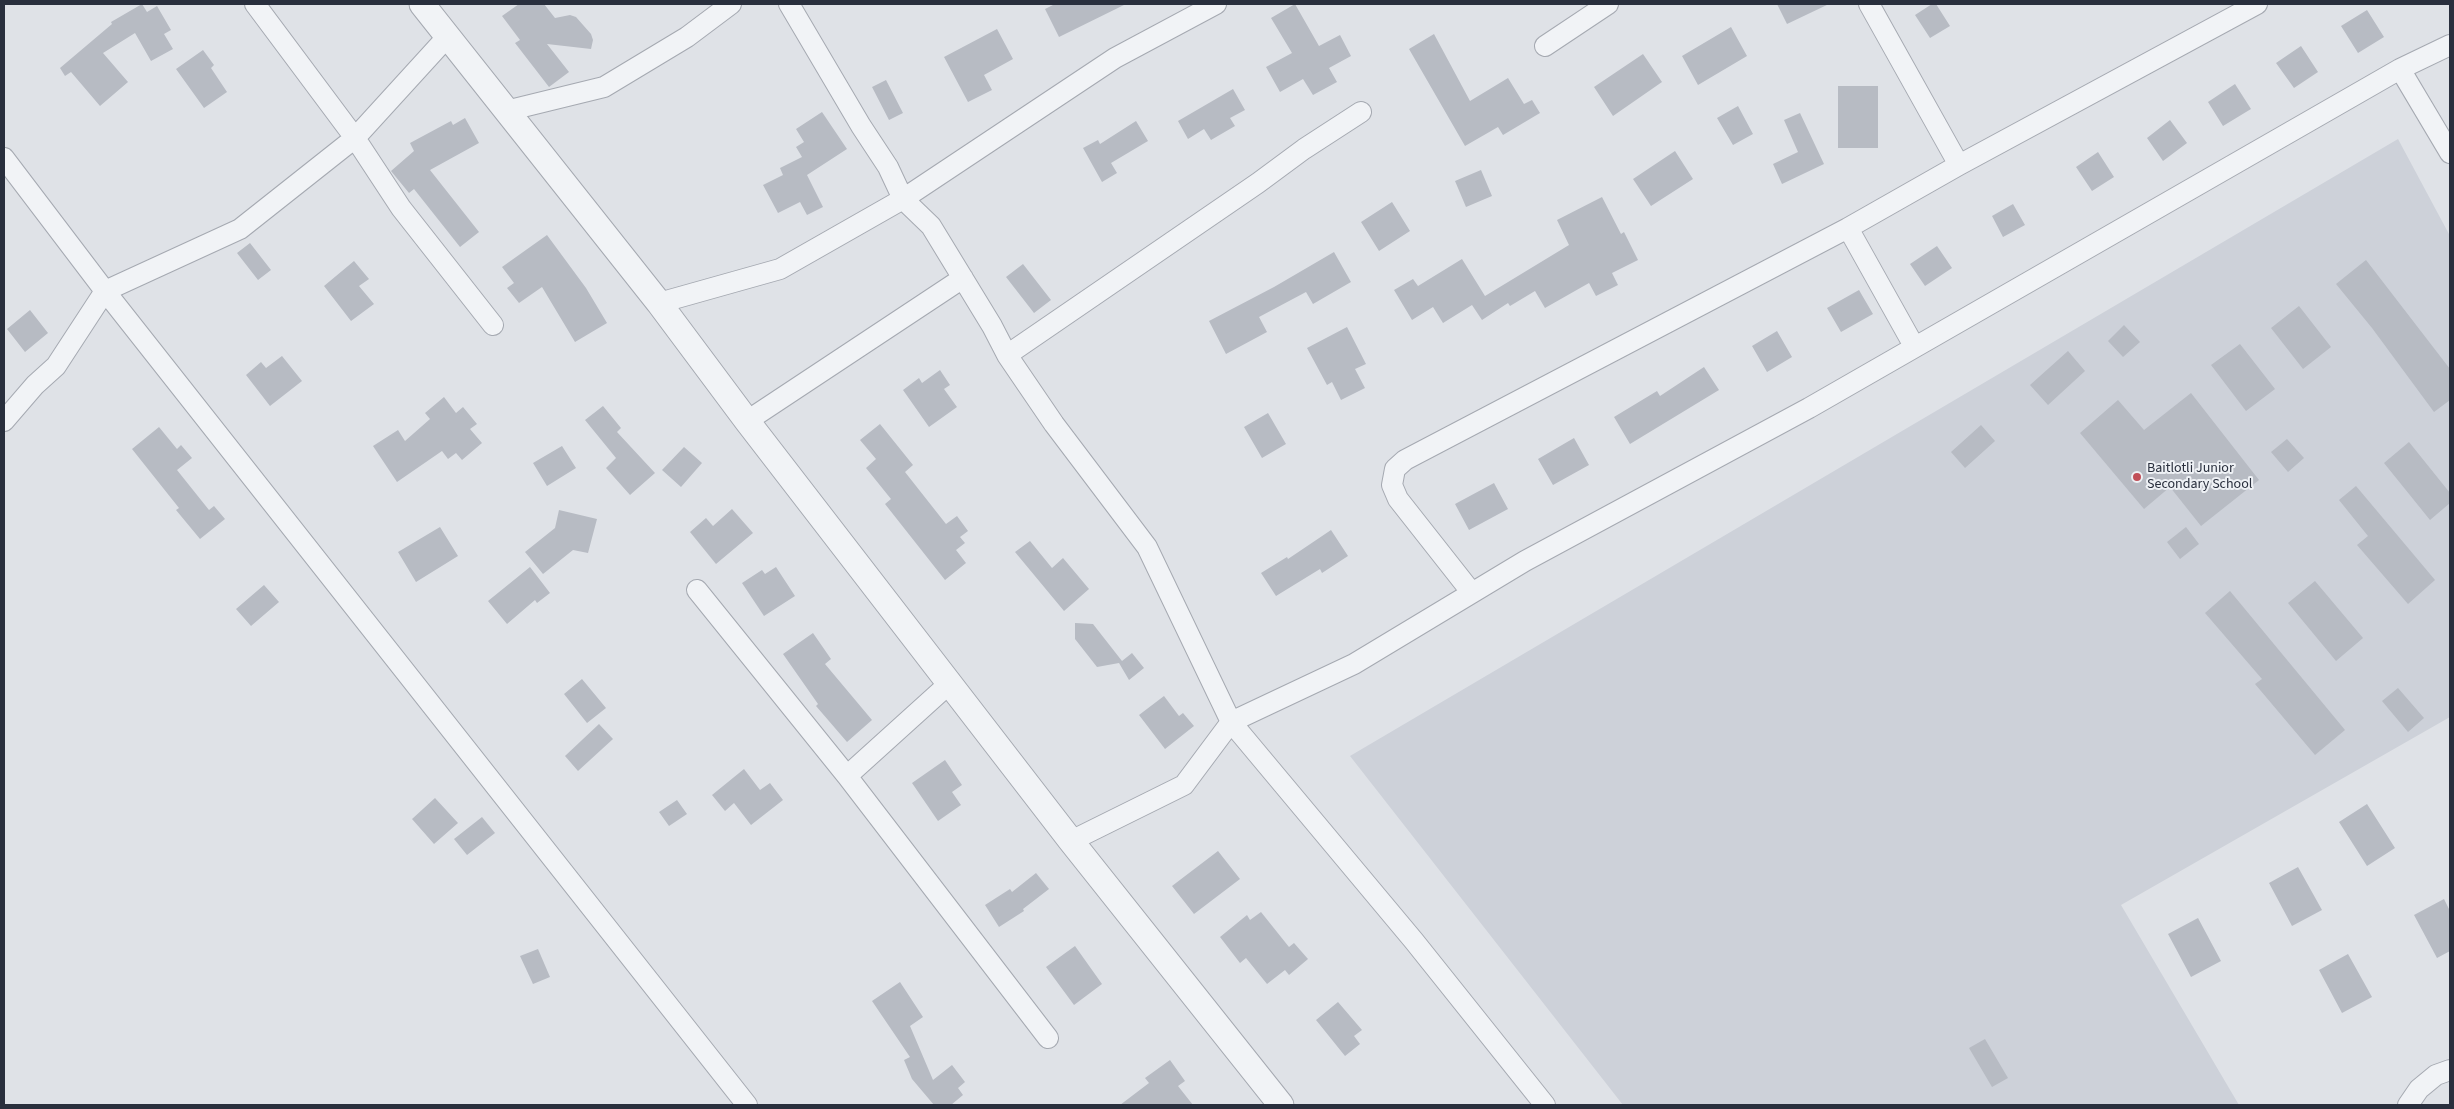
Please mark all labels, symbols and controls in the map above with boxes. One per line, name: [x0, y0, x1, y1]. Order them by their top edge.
place label: Baitlotli Junior Secondary School: [2147, 461, 2252, 494]
marker: Baitlotli Junior Secondary School: [2131, 471, 2143, 483]

